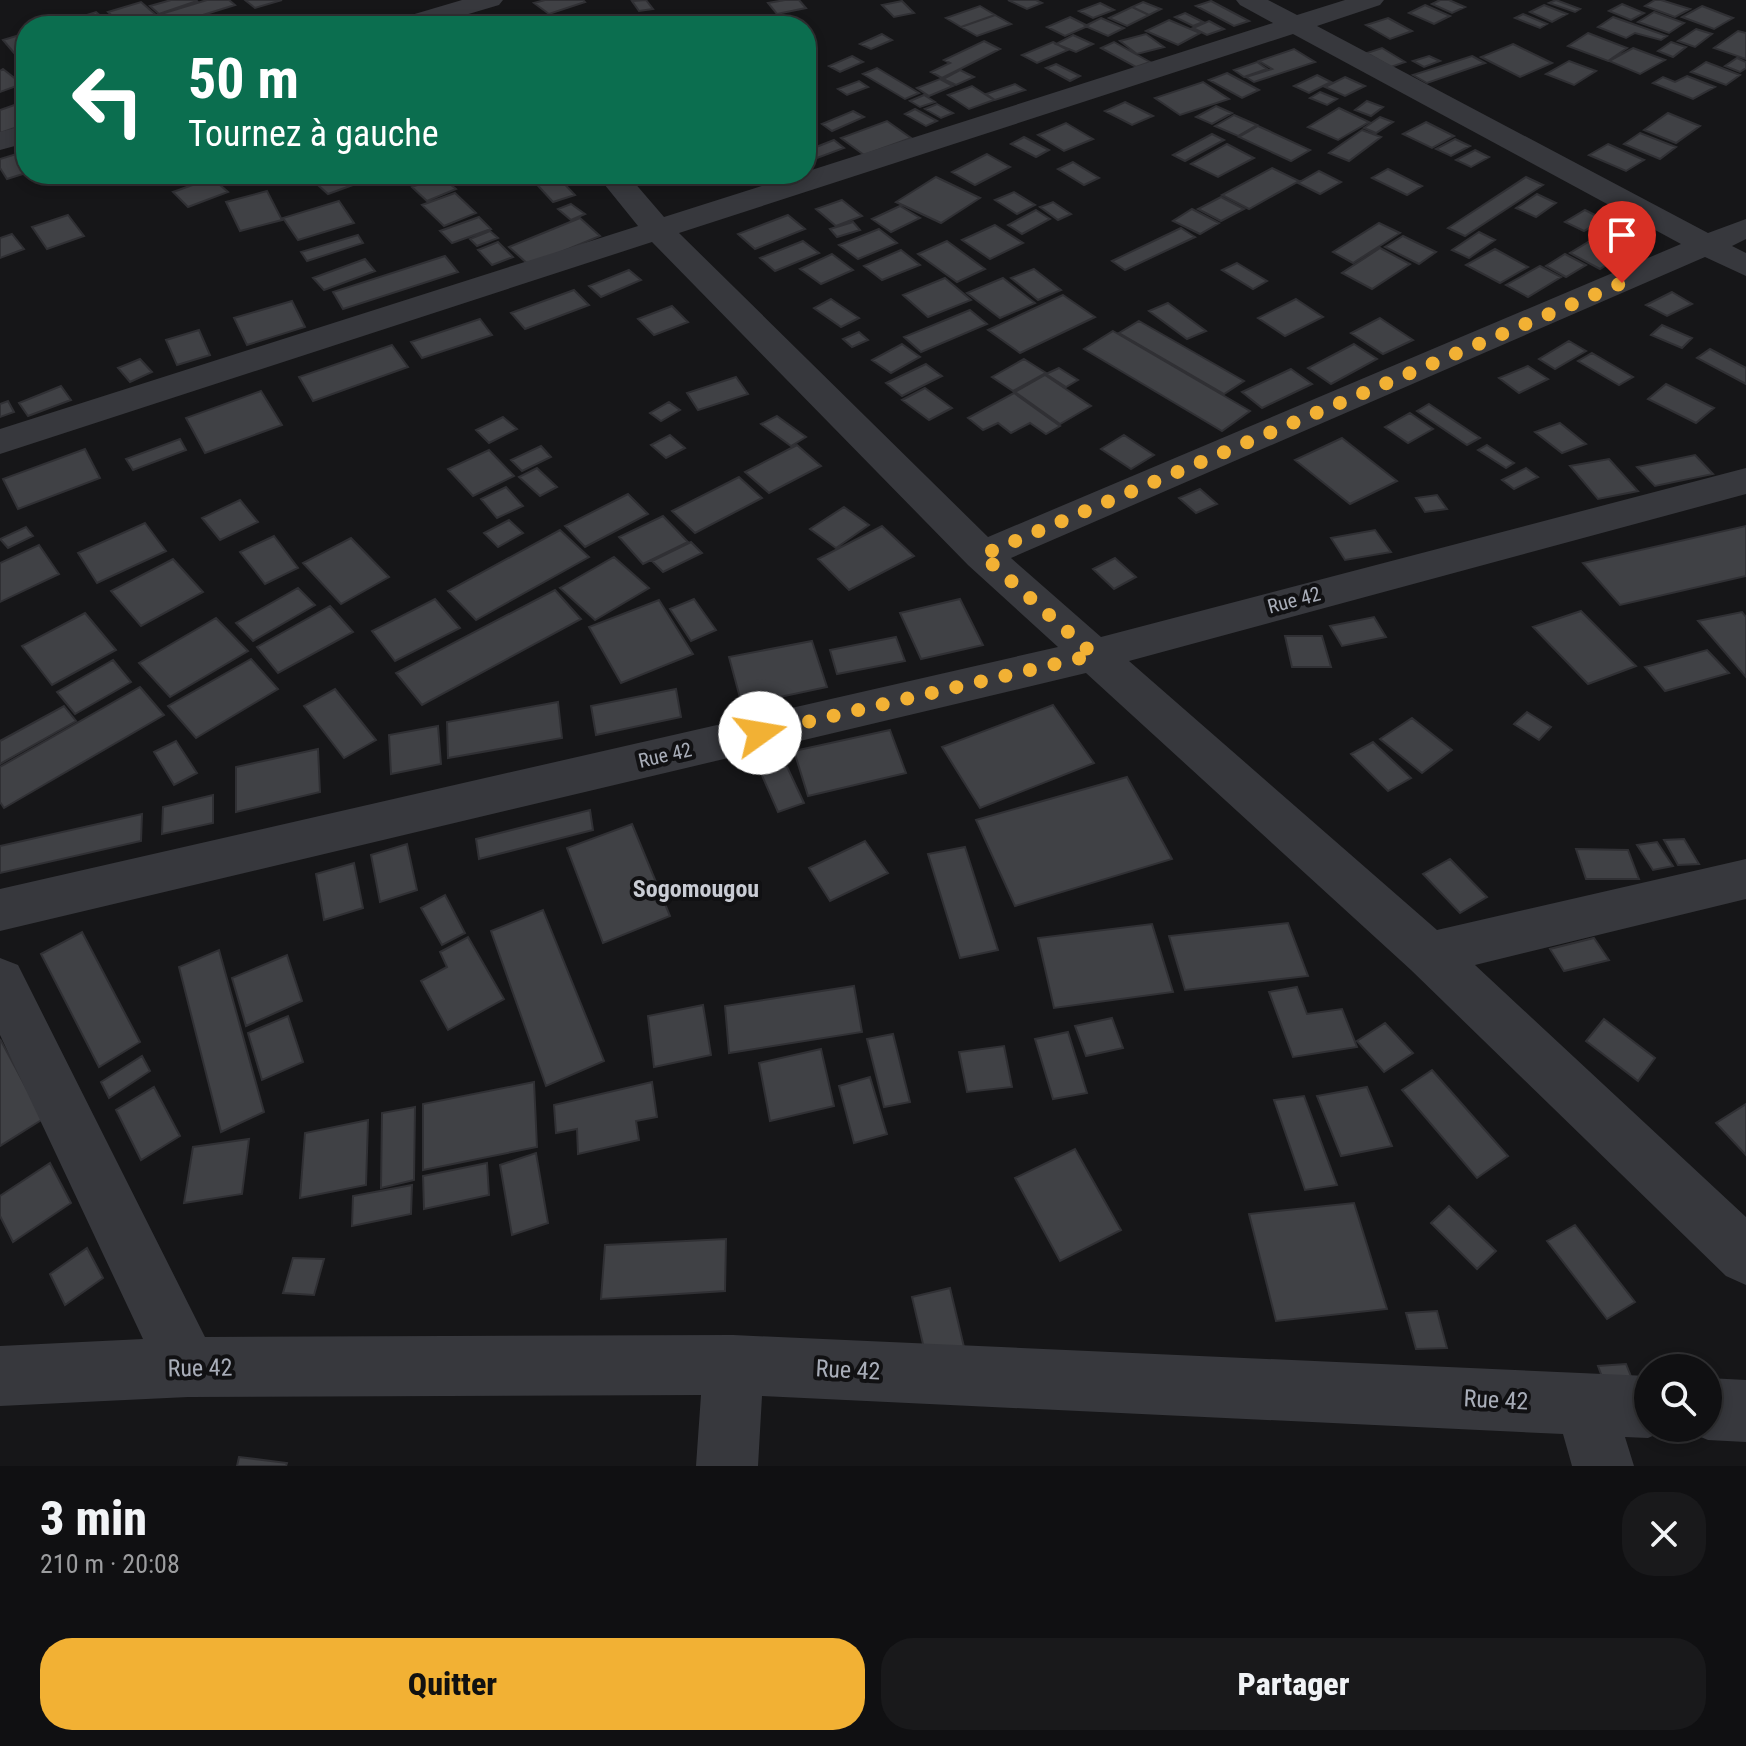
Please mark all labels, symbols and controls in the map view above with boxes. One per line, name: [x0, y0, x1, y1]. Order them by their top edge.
text: 50 m: [188, 46, 299, 112]
icon: left: [56, 48, 160, 152]
text: Tournez à gauche: [188, 113, 439, 155]
pin: [1588, 201, 1656, 283]
icon: arrive: [1600, 213, 1644, 257]
street label: Rue 42: [1265, 581, 1323, 619]
position arrow: [718, 691, 802, 775]
street label: Rue 42: [636, 737, 694, 773]
district label: Sogomougou: [633, 875, 759, 903]
street label: Rue 42: [167, 1353, 233, 1383]
street label: Rue 42: [815, 1354, 881, 1386]
map controls: [1634, 1354, 1722, 1442]
button: search: [1634, 1354, 1722, 1442]
street label: Rue 42: [1463, 1384, 1529, 1416]
text: 3 min: [40, 1490, 147, 1547]
button: close: [1622, 1492, 1706, 1576]
text: 210 m · 20:08: [40, 1549, 180, 1579]
button: Quitter: [40, 1638, 865, 1730]
button: Partager: [881, 1638, 1706, 1730]

